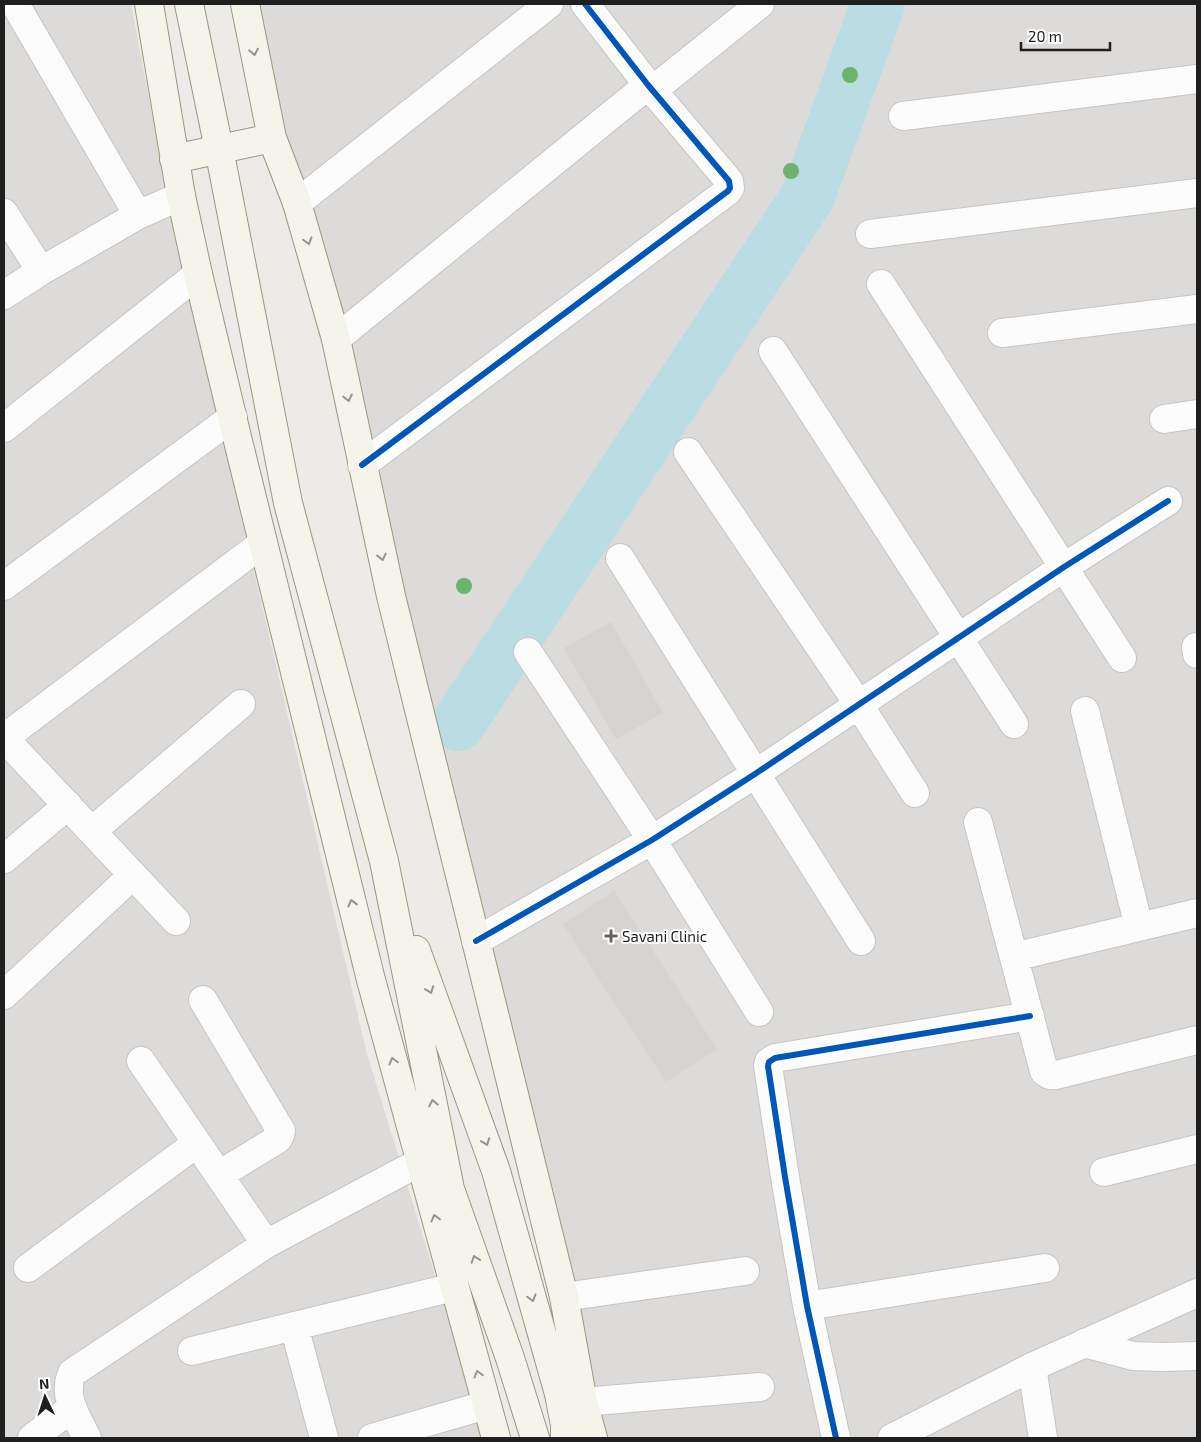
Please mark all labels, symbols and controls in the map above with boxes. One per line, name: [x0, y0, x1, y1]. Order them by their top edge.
scale bar: [1021, 20, 1110, 52]
text: 20 m: [1028, 27, 1062, 45]
one-way arrow: [249, 47, 259, 56]
one-way arrow: [302, 236, 313, 245]
one-way arrow: [342, 394, 353, 403]
one-way arrow: [377, 553, 387, 562]
one-way arrow: [347, 899, 358, 908]
place label: Savani Clinic: [622, 927, 707, 945]
marker: Savani Clinic: [604, 929, 618, 943]
one-way arrow: [425, 985, 435, 993]
one-way arrow: [388, 1057, 398, 1065]
one-way arrow: [428, 1098, 439, 1107]
one-way arrow: [480, 1138, 490, 1146]
one-way arrow: [430, 1213, 441, 1222]
one-way arrow: [471, 1256, 481, 1264]
one-way arrow: [526, 1294, 536, 1302]
one-way arrow: [473, 1371, 483, 1379]
north arrow: [20, 1372, 70, 1422]
text: N: [38, 1375, 50, 1392]

